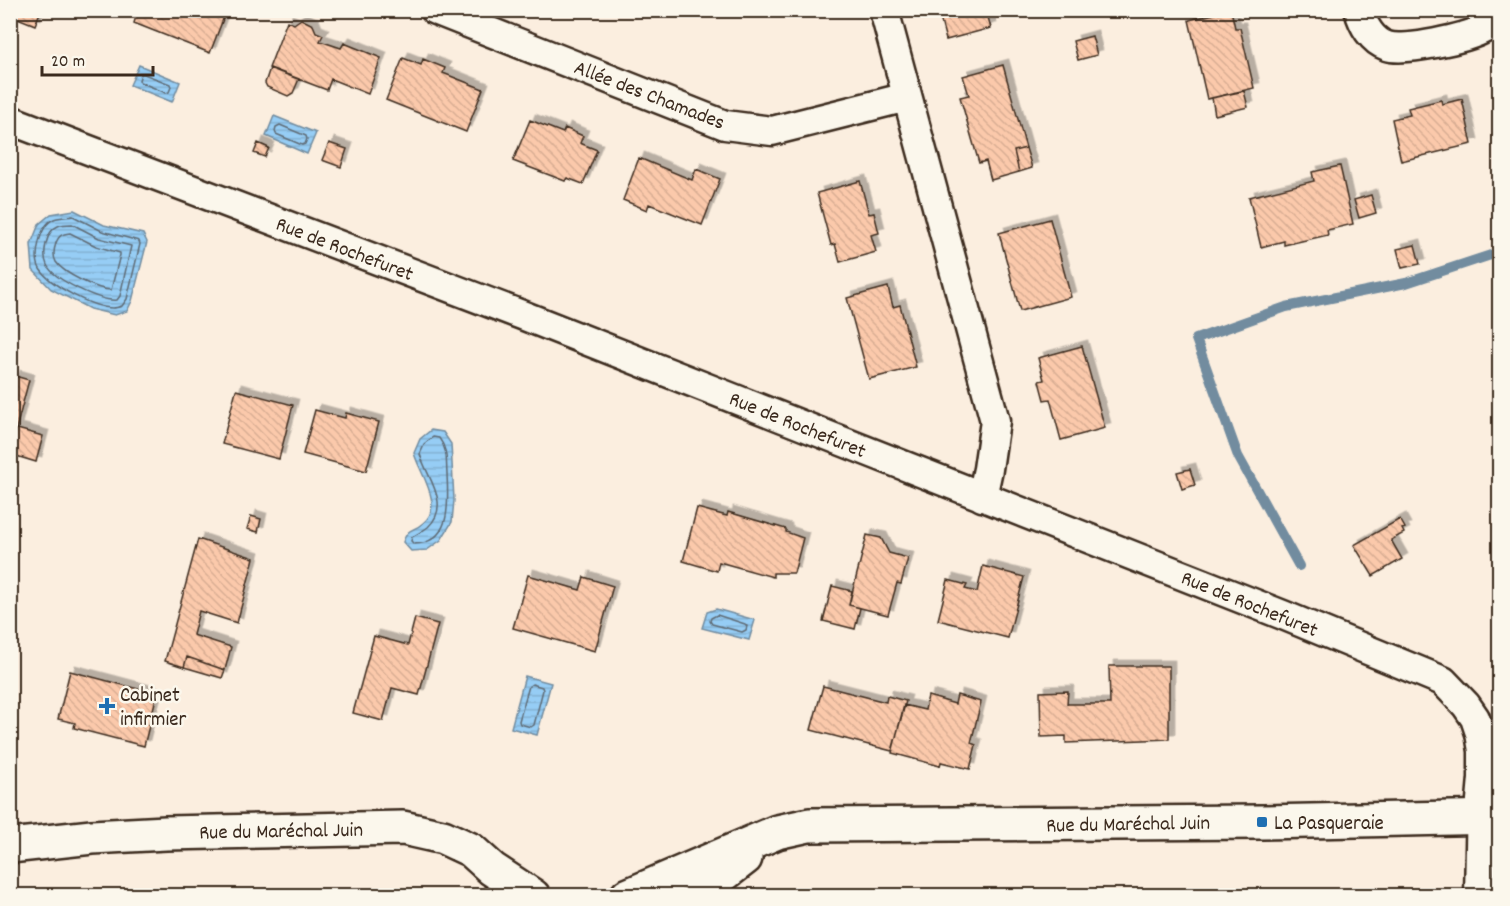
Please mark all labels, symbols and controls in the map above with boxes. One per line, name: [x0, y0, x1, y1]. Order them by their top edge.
scale bar: [42, 39, 153, 77]
text: 20 m: [51, 50, 85, 75]
street label: Allée des Chamades: [569, 54, 729, 139]
street label: Rue de Rochefuret: [271, 211, 417, 291]
street label: Rue de Rochefuret: [724, 386, 870, 468]
street label: Rue de Rochefuret: [1176, 565, 1322, 647]
place label: Cabinet infirmier: [120, 682, 187, 736]
marker: Cabinet infirmier: [98, 697, 116, 715]
street label: Rue du Maréchal Juin: [1046, 810, 1210, 842]
place label: La Pasqueraie: [1274, 810, 1384, 840]
marker: La Pasqueraie: [1255, 815, 1269, 829]
street label: Rue du Maréchal Juin: [199, 817, 363, 849]

